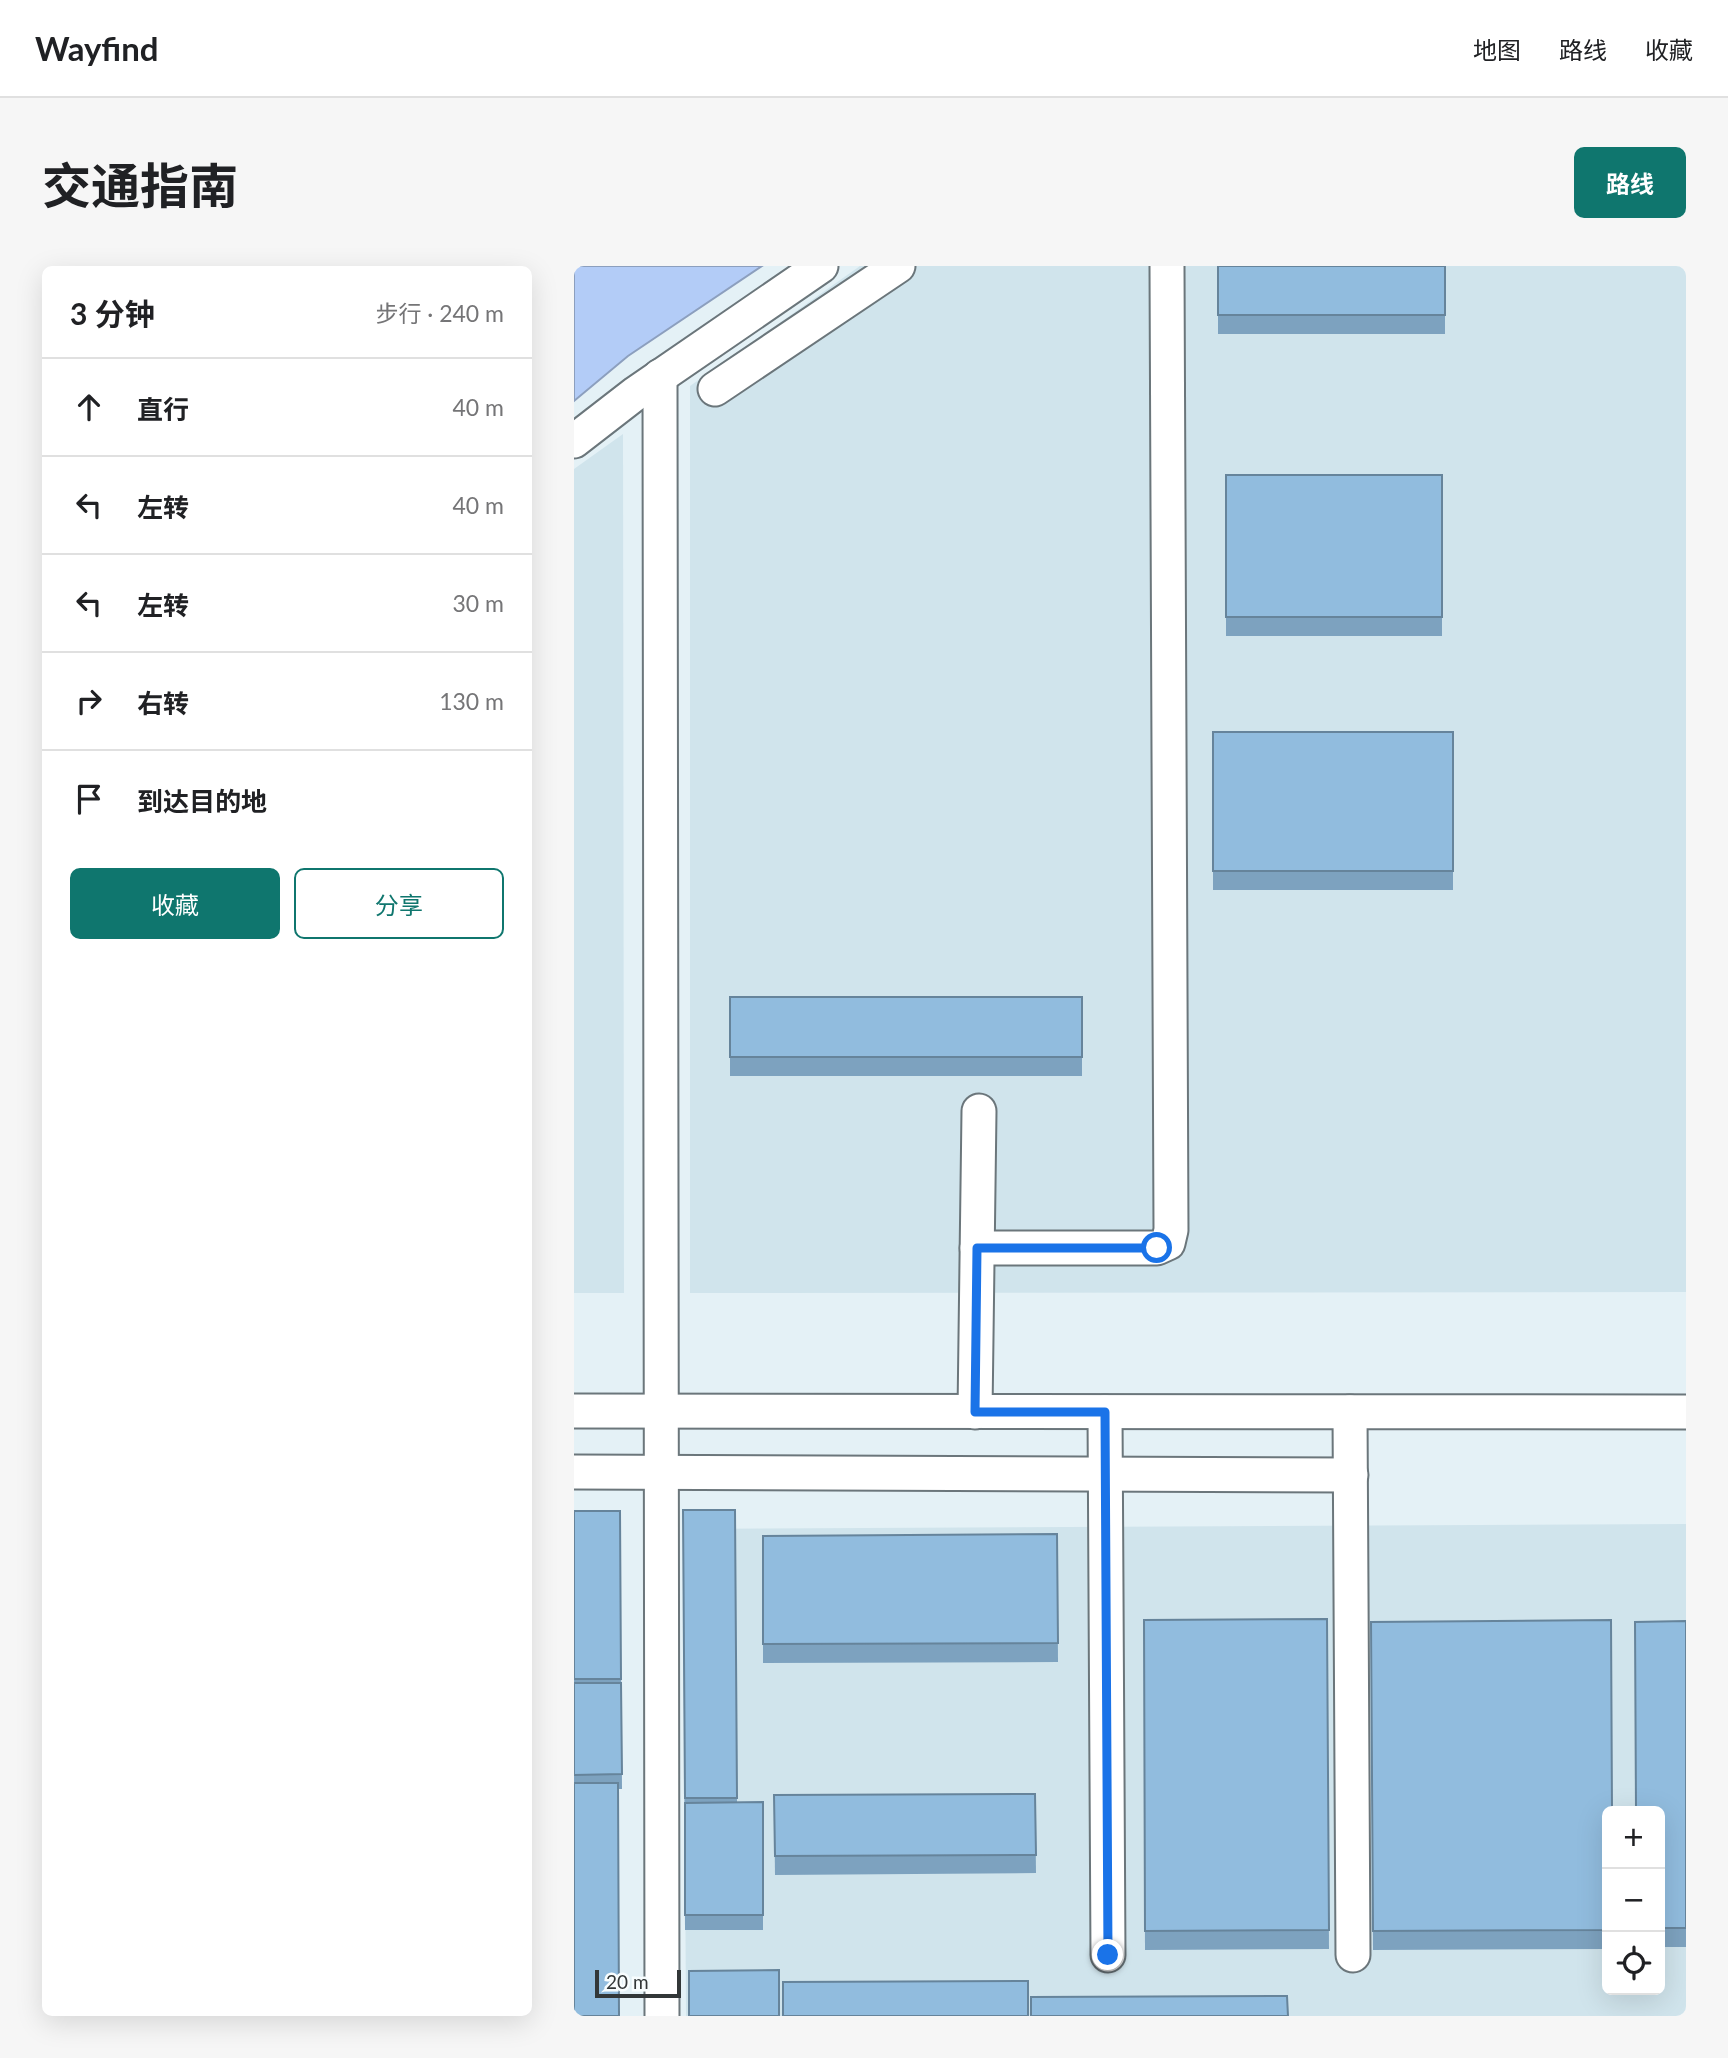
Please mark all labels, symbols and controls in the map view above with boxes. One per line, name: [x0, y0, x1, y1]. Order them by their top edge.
text: Wayfind: [35, 28, 159, 68]
text: 地图: [1473, 35, 1521, 64]
text: 路线: [1559, 35, 1607, 64]
text: 收藏: [1645, 35, 1693, 64]
button: 路线: [1574, 147, 1686, 218]
text: 交通指南: [42, 156, 238, 214]
text: 3 分钟: [70, 295, 155, 331]
text: 步行 · 240 m: [375, 299, 504, 327]
icon: ahead: [70, 388, 108, 426]
text: 直行: [137, 393, 189, 425]
text: 40 m: [453, 393, 504, 421]
icon: left: [70, 486, 108, 524]
text: 左转: [137, 491, 189, 523]
text: 40 m: [453, 491, 504, 519]
icon: left: [70, 584, 108, 622]
text: 左转: [137, 589, 189, 621]
text: 30 m: [453, 589, 504, 617]
icon: right: [70, 682, 108, 720]
text: 右转: [137, 687, 189, 719]
text: 130 m: [439, 687, 504, 715]
icon: arrive: [70, 780, 108, 818]
text: 到达目的地: [137, 785, 267, 817]
button: 收藏: [70, 868, 280, 939]
button: 分享: [294, 868, 504, 939]
route start: [1141, 1232, 1172, 1263]
map controls: [1602, 1806, 1665, 1995]
button: +: [1602, 1806, 1665, 1869]
button: −: [1602, 1869, 1665, 1932]
button: locate: [1602, 1932, 1665, 1995]
route end: [1092, 1939, 1123, 1970]
scale bar: [595, 1967, 681, 1999]
text: 20 m: [606, 1970, 649, 1993]

